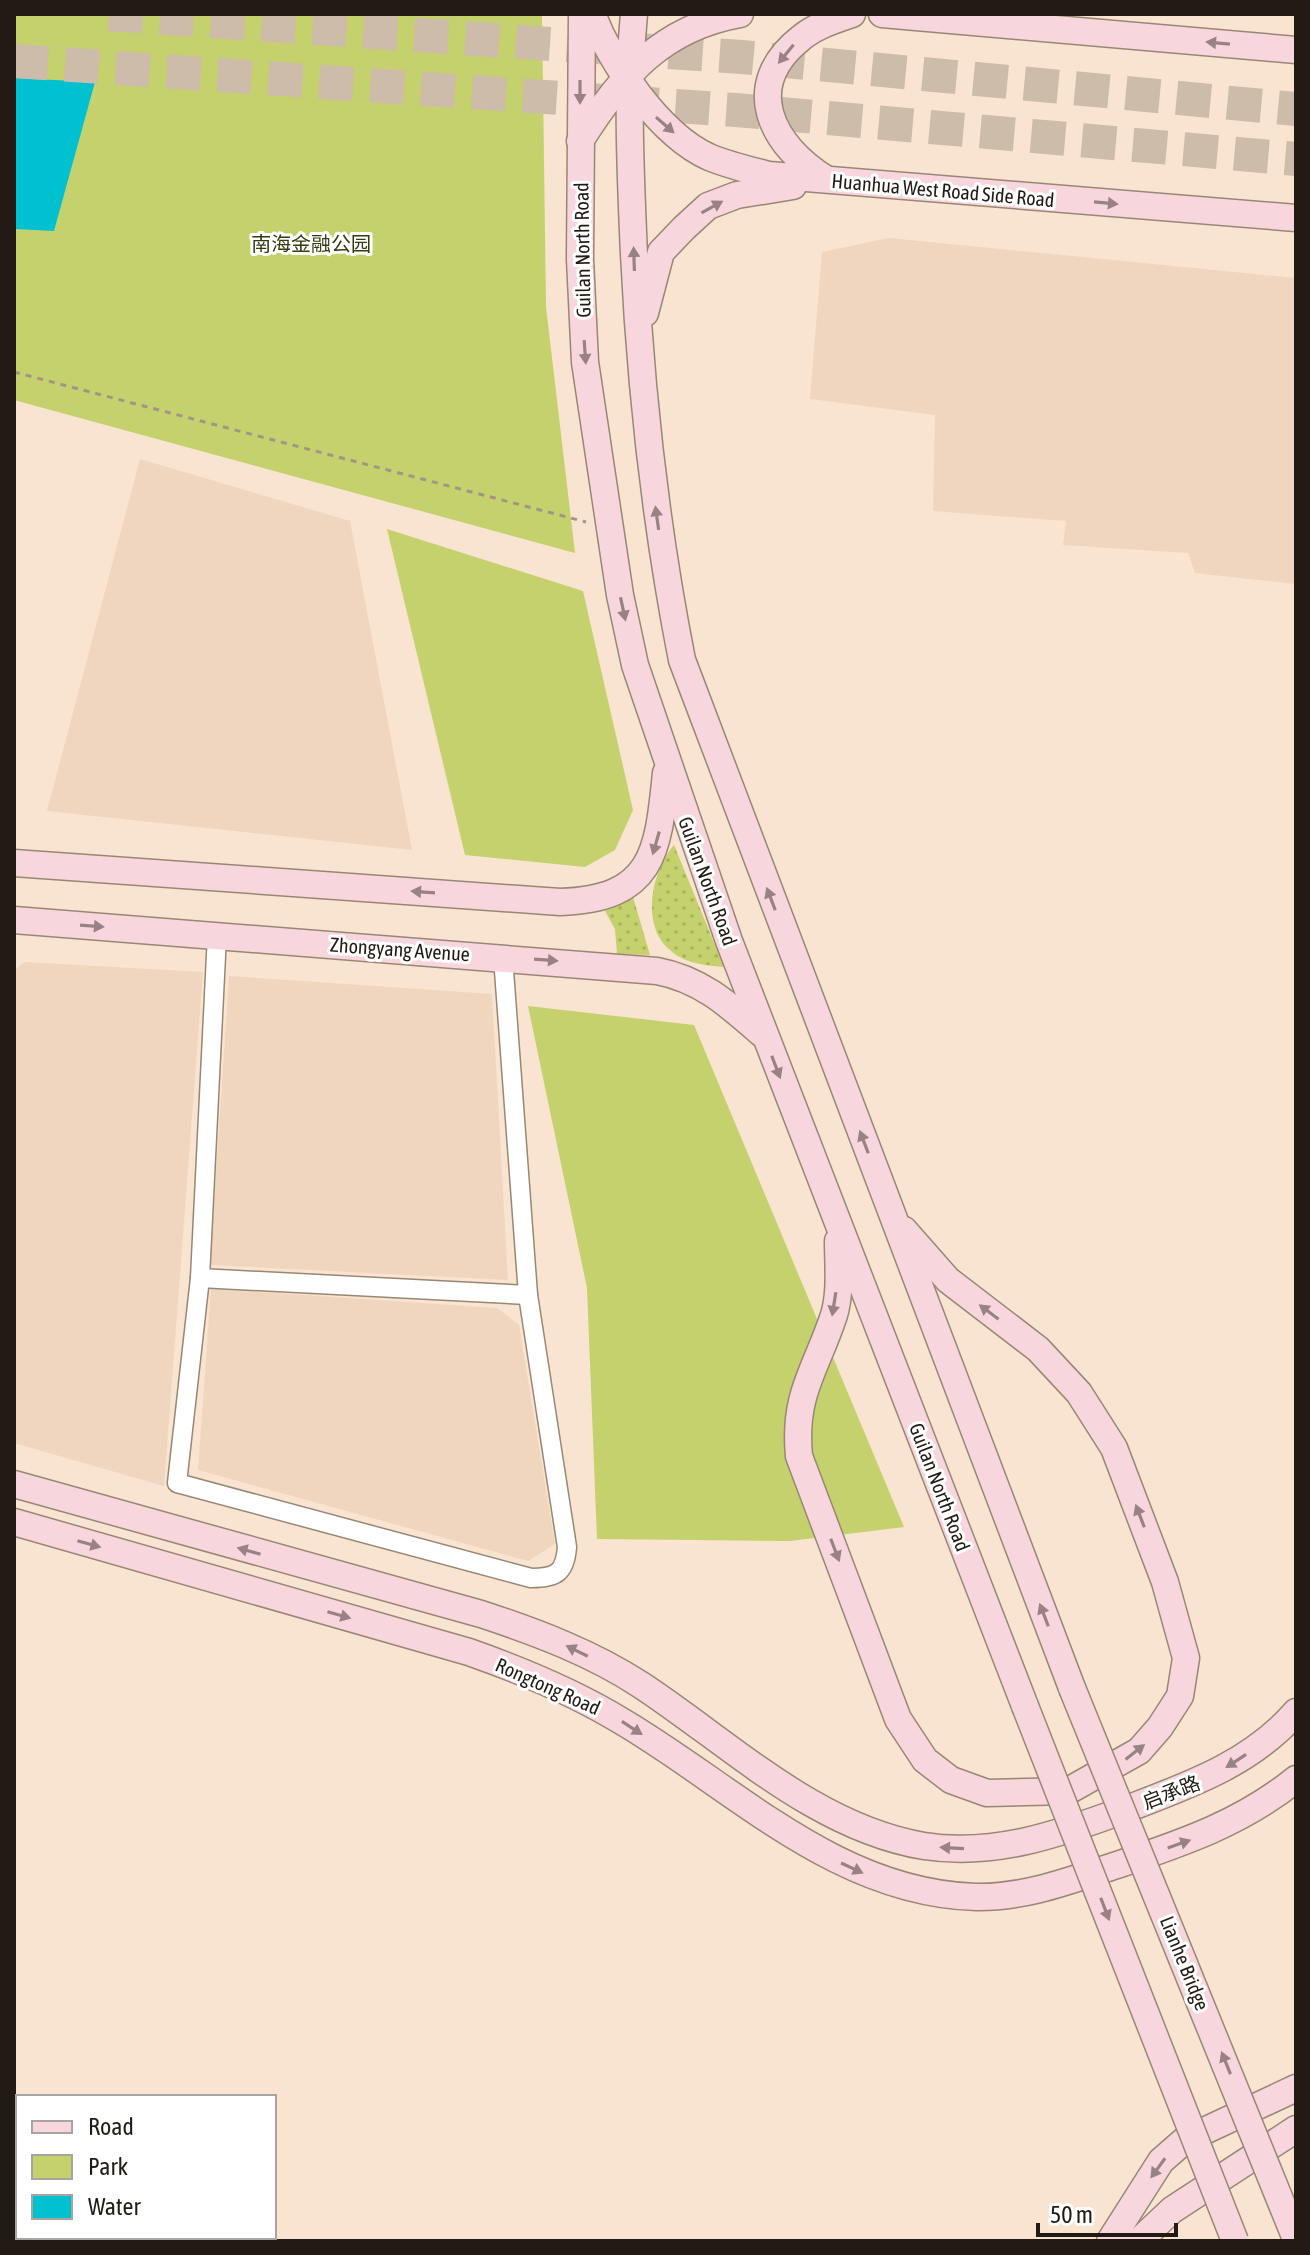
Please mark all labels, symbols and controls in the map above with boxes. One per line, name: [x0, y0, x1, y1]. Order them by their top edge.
one-way arrow: [1205, 37, 1230, 50]
one-way arrow: [779, 44, 795, 64]
one-way arrow: [573, 80, 586, 105]
one-way arrow: [655, 116, 675, 133]
street label: Huanhua West Road Side Road: [831, 169, 1055, 211]
street label: Guilan North Road: [569, 182, 595, 318]
one-way arrow: [1094, 197, 1119, 210]
one-way arrow: [701, 200, 723, 214]
park label: 南海金融公园: [251, 232, 371, 255]
one-way arrow: [628, 246, 641, 271]
one-way arrow: [579, 340, 592, 365]
one-way arrow: [650, 505, 663, 530]
one-way arrow: [617, 597, 630, 622]
street label: Guilan North Road: [674, 814, 742, 948]
one-way arrow: [649, 831, 662, 855]
one-way arrow: [410, 885, 435, 898]
one-way arrow: [764, 887, 777, 911]
one-way arrow: [80, 920, 105, 933]
street label: Zhongyang Avenue: [329, 933, 471, 965]
one-way arrow: [534, 954, 559, 967]
one-way arrow: [770, 1055, 783, 1079]
one-way arrow: [857, 1130, 870, 1154]
one-way arrow: [827, 1292, 840, 1317]
one-way arrow: [979, 1304, 999, 1320]
street label: Guilan North Road: [905, 1420, 975, 1554]
one-way arrow: [1133, 1504, 1146, 1528]
one-way arrow: [77, 1538, 102, 1550]
one-way arrow: [829, 1539, 842, 1563]
one-way arrow: [236, 1544, 260, 1557]
one-way arrow: [1037, 1603, 1050, 1627]
one-way arrow: [327, 1609, 351, 1622]
one-way arrow: [565, 1645, 588, 1658]
street label: Rongtong Road: [492, 1653, 604, 1719]
one-way arrow: [622, 1720, 643, 1735]
one-way arrow: [1125, 1745, 1145, 1761]
one-way arrow: [1225, 1753, 1246, 1768]
street label: 启承路: [1139, 1771, 1203, 1813]
one-way arrow: [1167, 1837, 1191, 1849]
one-way arrow: [939, 1841, 964, 1854]
one-way arrow: [840, 1861, 863, 1874]
one-way arrow: [1098, 1897, 1111, 1921]
street label: Lianhe Bridge: [1156, 1913, 1214, 2013]
one-way arrow: [1219, 2051, 1232, 2075]
legend: [16, 2095, 276, 2239]
text: Road: [88, 2113, 134, 2140]
text: Park: [88, 2153, 129, 2180]
one-way arrow: [1150, 2158, 1166, 2178]
scale bar: [1038, 2187, 1176, 2237]
text: Water: [88, 2193, 141, 2220]
text: 50 m: [1050, 2201, 1093, 2228]

